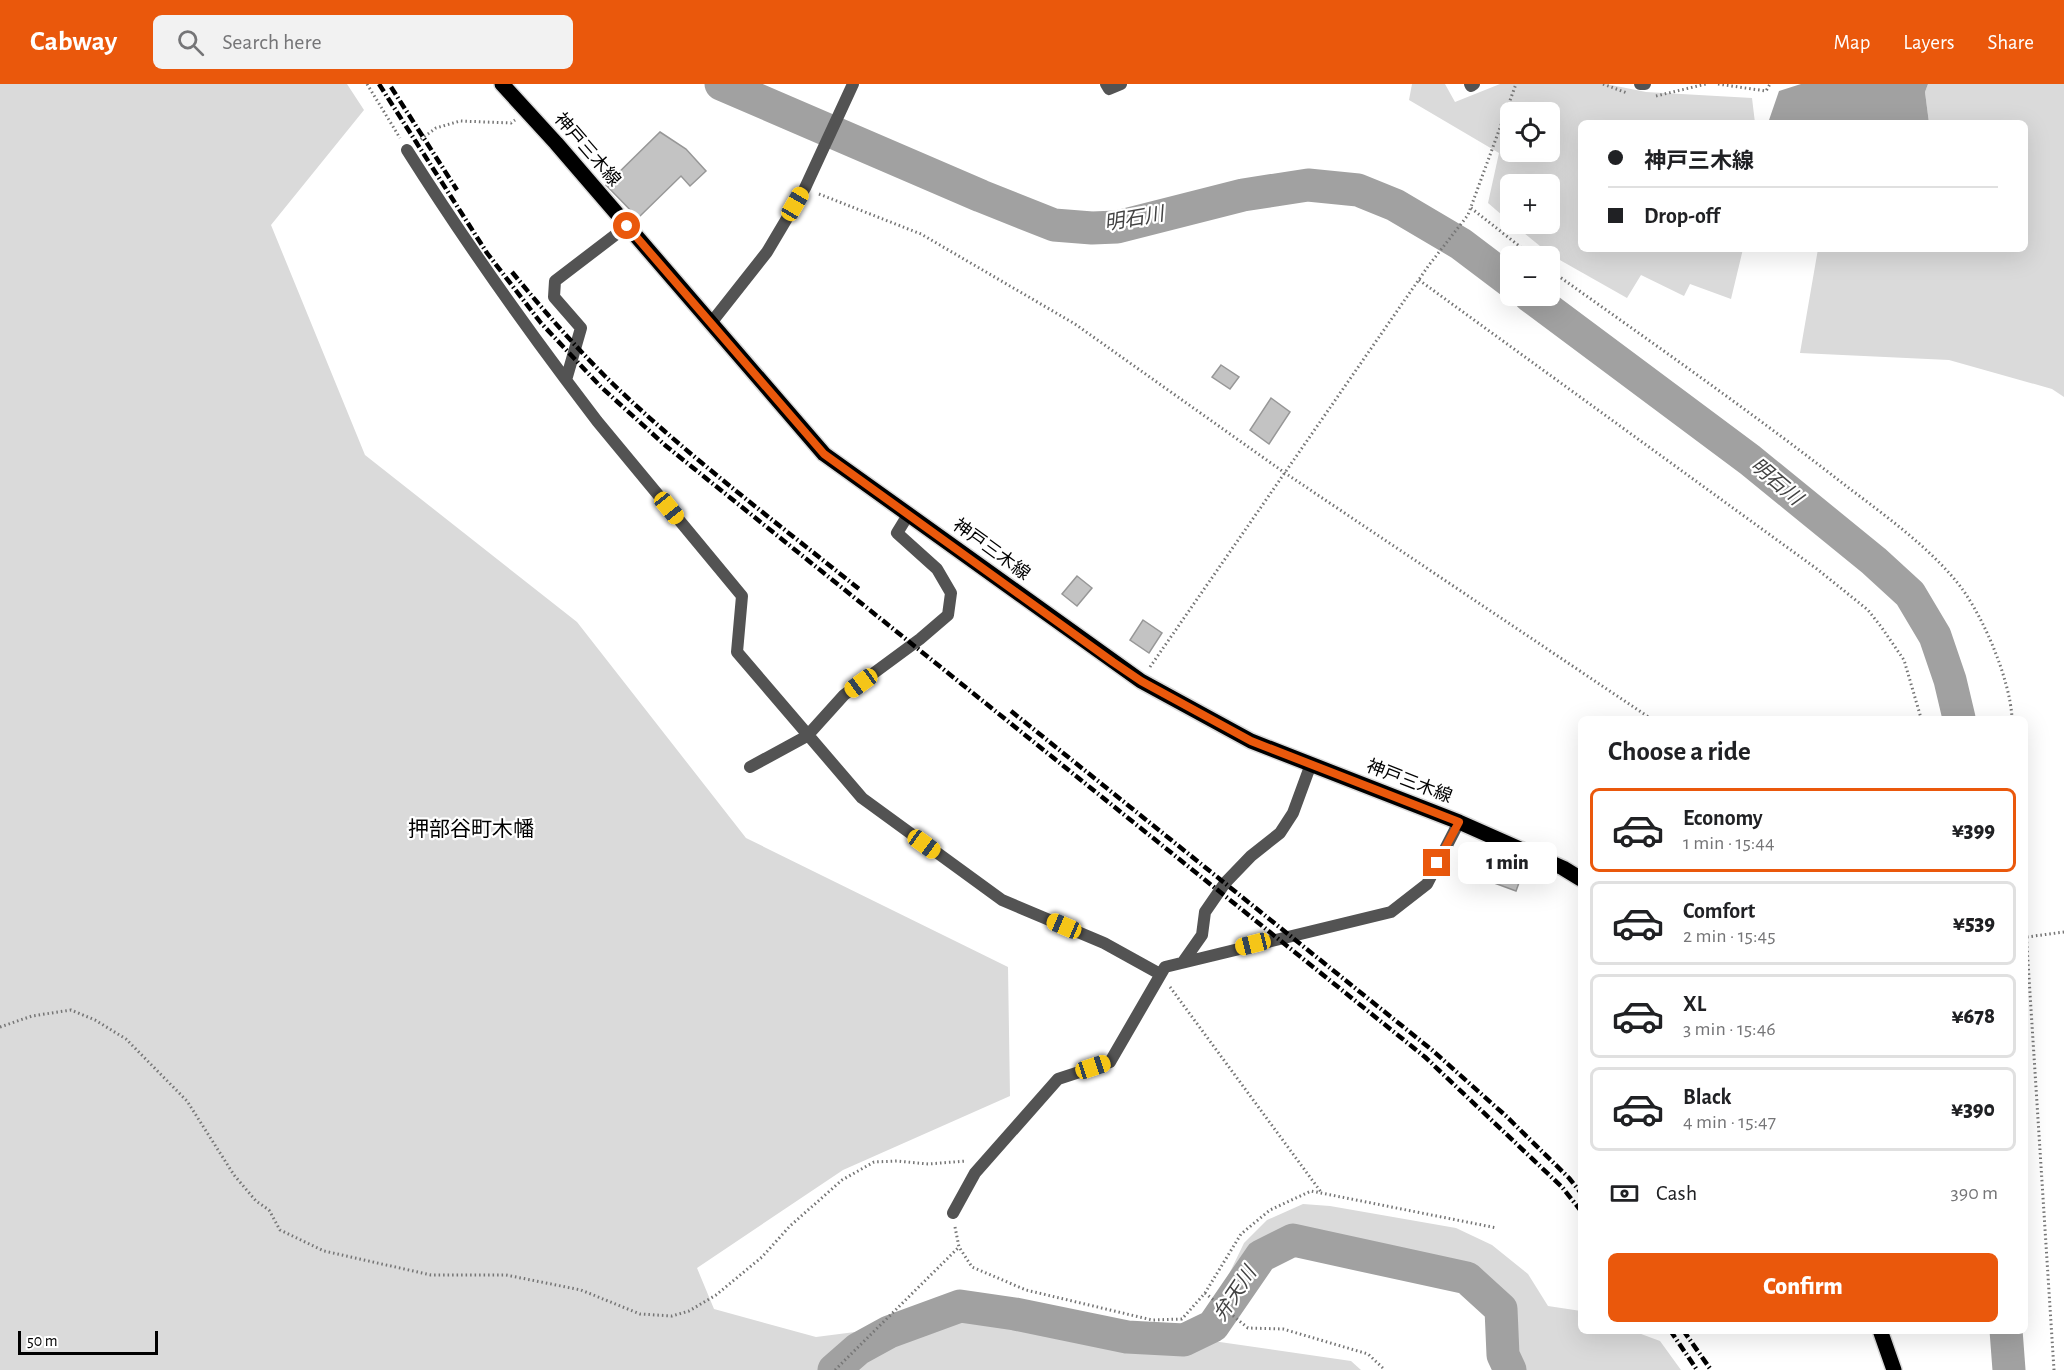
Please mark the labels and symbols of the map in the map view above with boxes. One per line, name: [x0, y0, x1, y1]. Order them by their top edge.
street label: 神戸三木線: [551, 109, 625, 190]
car: [778, 184, 812, 224]
water label: 明石川: [1103, 204, 1167, 234]
route start: [613, 212, 640, 239]
water label: 明石川: [1747, 455, 1807, 510]
car: [651, 488, 687, 528]
street label: 神戸三木線: [949, 515, 1034, 584]
car: [841, 665, 881, 701]
street label: 神戸三木線: [1364, 756, 1455, 807]
district label: 押部谷町木幡: [408, 818, 534, 840]
car: [904, 826, 944, 862]
callout: 1 min: [1458, 842, 1557, 884]
route end: [1423, 849, 1450, 876]
car: [1044, 911, 1084, 941]
car: [1233, 931, 1273, 957]
car: [1073, 1053, 1113, 1081]
water label: 弁天川: [1209, 1261, 1261, 1324]
scale bar: [18, 1328, 158, 1356]

